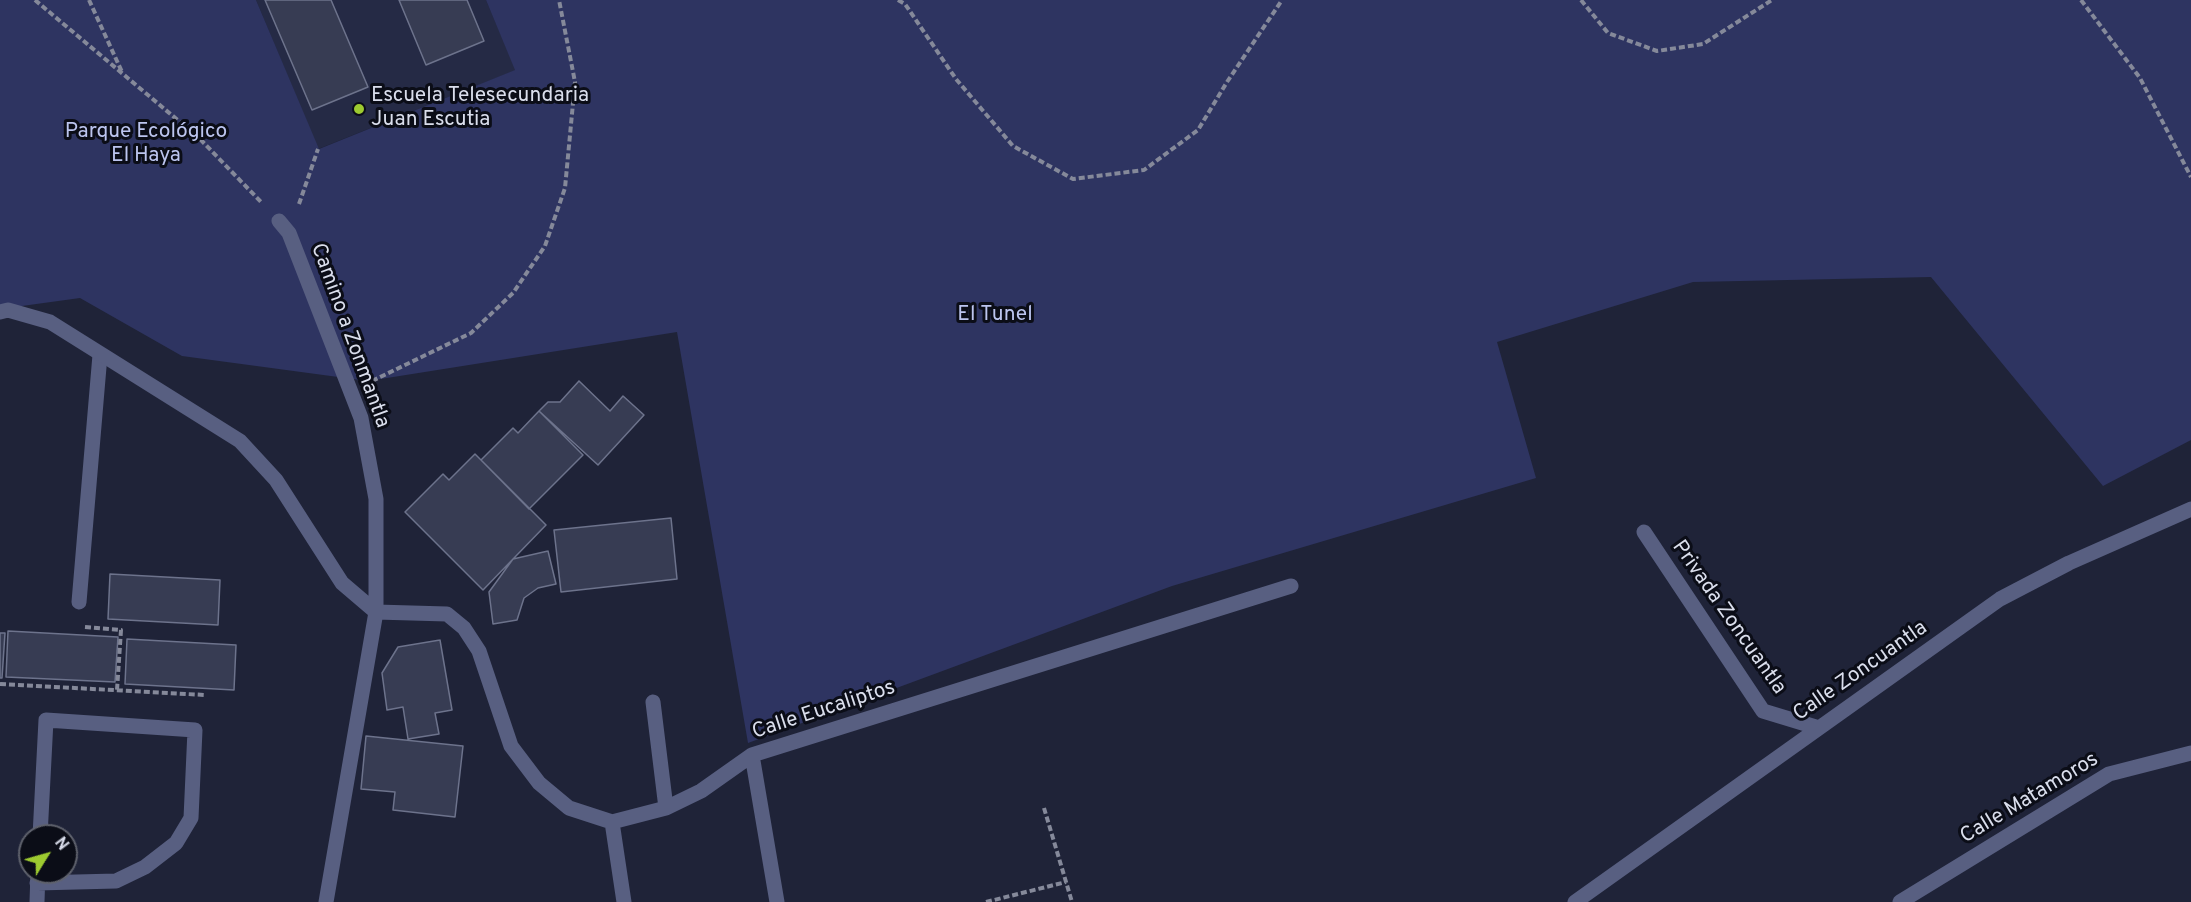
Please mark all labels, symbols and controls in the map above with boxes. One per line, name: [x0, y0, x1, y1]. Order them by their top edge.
place label: Escuela Telesecundaria Juan Escutia: [371, 84, 589, 134]
marker: Escuela Telesecundaria Juan Escutia: [352, 102, 366, 116]
park label: Parque Ecológico El Haya: [65, 120, 227, 170]
street label: Camino a Zonmantla: [304, 240, 394, 432]
park label: El Tunel: [957, 303, 1033, 329]
street label: Privada Zoncuantla: [1665, 536, 1791, 700]
street label: Calle Zoncuantla: [1789, 616, 1933, 728]
street label: Calle Eucaliptos: [749, 676, 899, 746]
street label: Calle Matamoros: [1956, 748, 2104, 850]
north arrow: [18, 824, 78, 884]
text: N: [49, 834, 72, 855]

